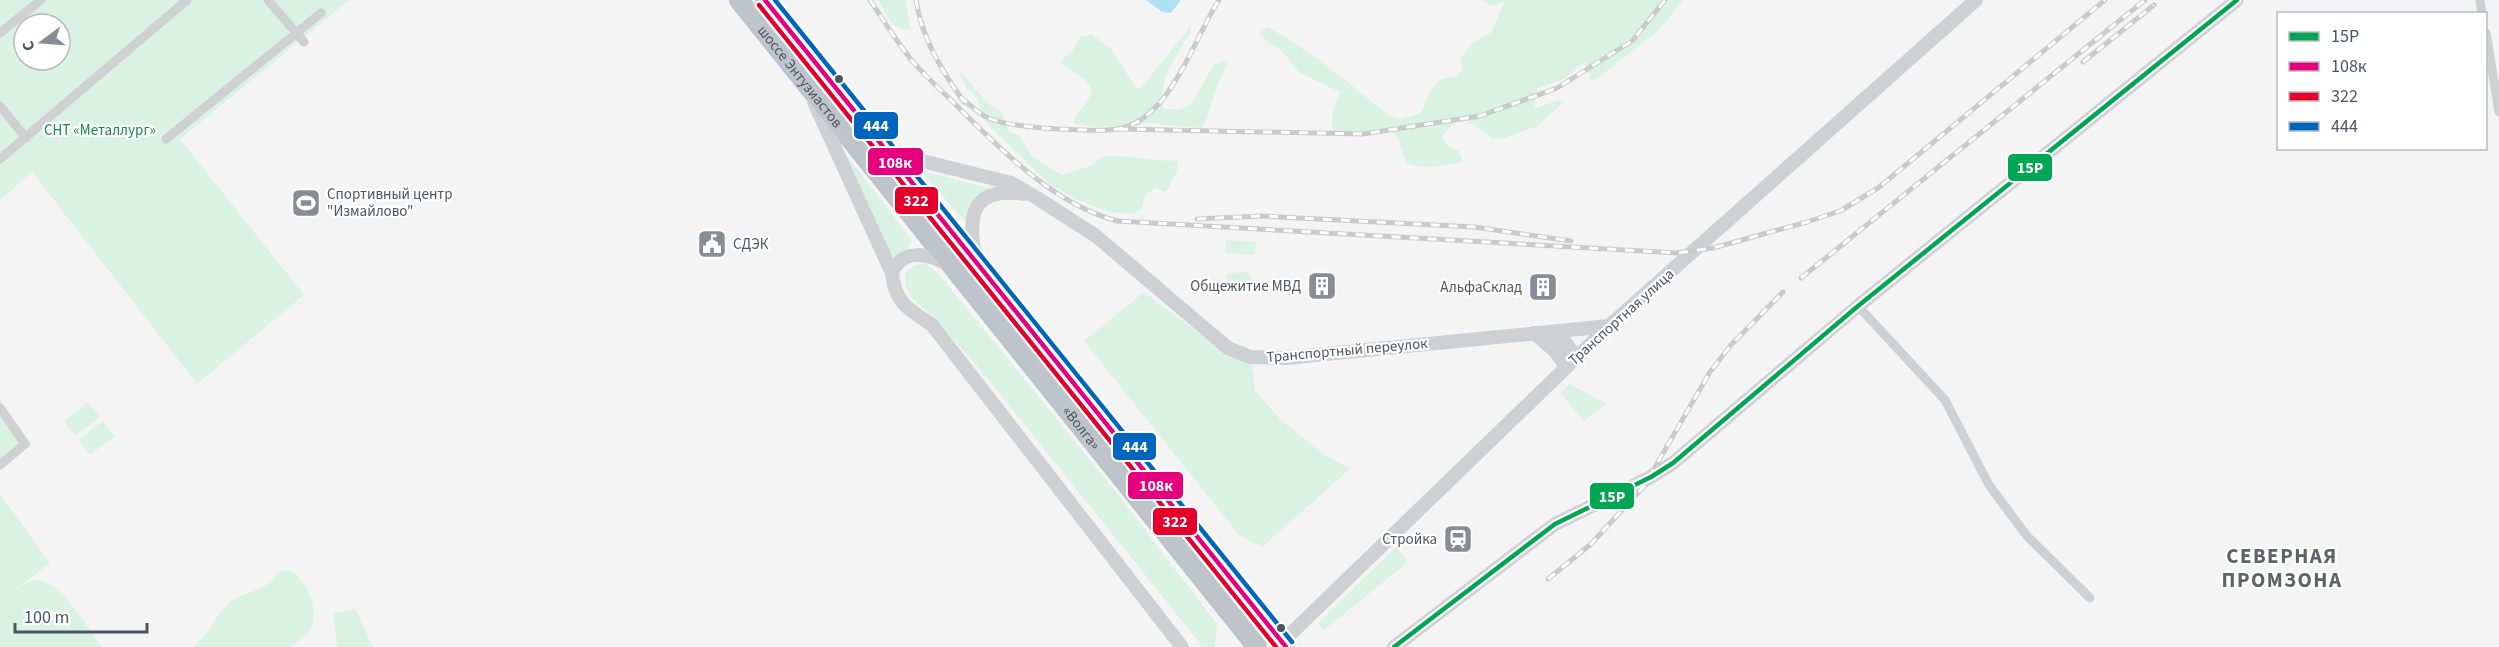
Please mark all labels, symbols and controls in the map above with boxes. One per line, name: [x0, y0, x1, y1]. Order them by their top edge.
north arrow: [12, 12, 72, 72]
legend: [2277, 12, 2487, 150]
street label: шоссе Энтузиастов: [752, 21, 848, 133]
text: 15Р: [2331, 24, 2359, 49]
text: С: [17, 38, 40, 53]
text: 108к: [2331, 54, 2367, 79]
unlabelled marker: [833, 73, 845, 85]
text: 322: [2331, 84, 2358, 109]
line badge: 444: [853, 111, 899, 140]
text: 444: [2331, 114, 2358, 139]
text: 444: [863, 115, 889, 137]
park label: СНТ «Металлург»: [44, 120, 156, 141]
line badge: 108к: [867, 147, 924, 176]
text: 108к: [878, 152, 912, 174]
line badge: 15Р: [2007, 153, 2053, 182]
text: 15Р: [2017, 157, 2043, 179]
place label: Спортивный центр "Измайлово": [327, 184, 453, 222]
line badge: 322: [894, 186, 939, 215]
sports icon: Спортивный центр "Измайлово": [290, 187, 322, 219]
text: 322: [903, 190, 929, 212]
public building icon: СДЭК: [696, 228, 728, 260]
place label: СДЭК: [733, 234, 769, 255]
street label: Транспортная улица: [1564, 264, 1679, 371]
building icon: Общежитие МВД: [1306, 270, 1338, 302]
building icon: АльфаСклад: [1527, 271, 1559, 303]
place label: Общежитие МВД: [1190, 276, 1301, 297]
place label: АльфаСклад: [1440, 277, 1522, 298]
street label: Транспортный переулок: [1266, 333, 1429, 368]
street label: «Волга»: [1057, 402, 1105, 455]
line badge: 444: [1112, 432, 1157, 461]
text: 444: [1122, 436, 1148, 458]
line badge: 108к: [1127, 471, 1184, 500]
text: 108к: [1139, 475, 1173, 497]
line badge: 15Р: [1589, 482, 1635, 510]
text: 15Р: [1599, 486, 1625, 508]
line badge: 322: [1152, 507, 1198, 536]
text: 322: [1162, 511, 1188, 533]
station icon: Стройка: [1442, 523, 1474, 555]
place label: Стройка: [1382, 529, 1437, 550]
district label: СЕВЕРНАЯ ПРОМЗОНА: [2221, 541, 2343, 595]
scale bar: [15, 596, 147, 634]
text: 100 m: [24, 605, 69, 630]
unlabelled marker: [1275, 622, 1287, 634]

